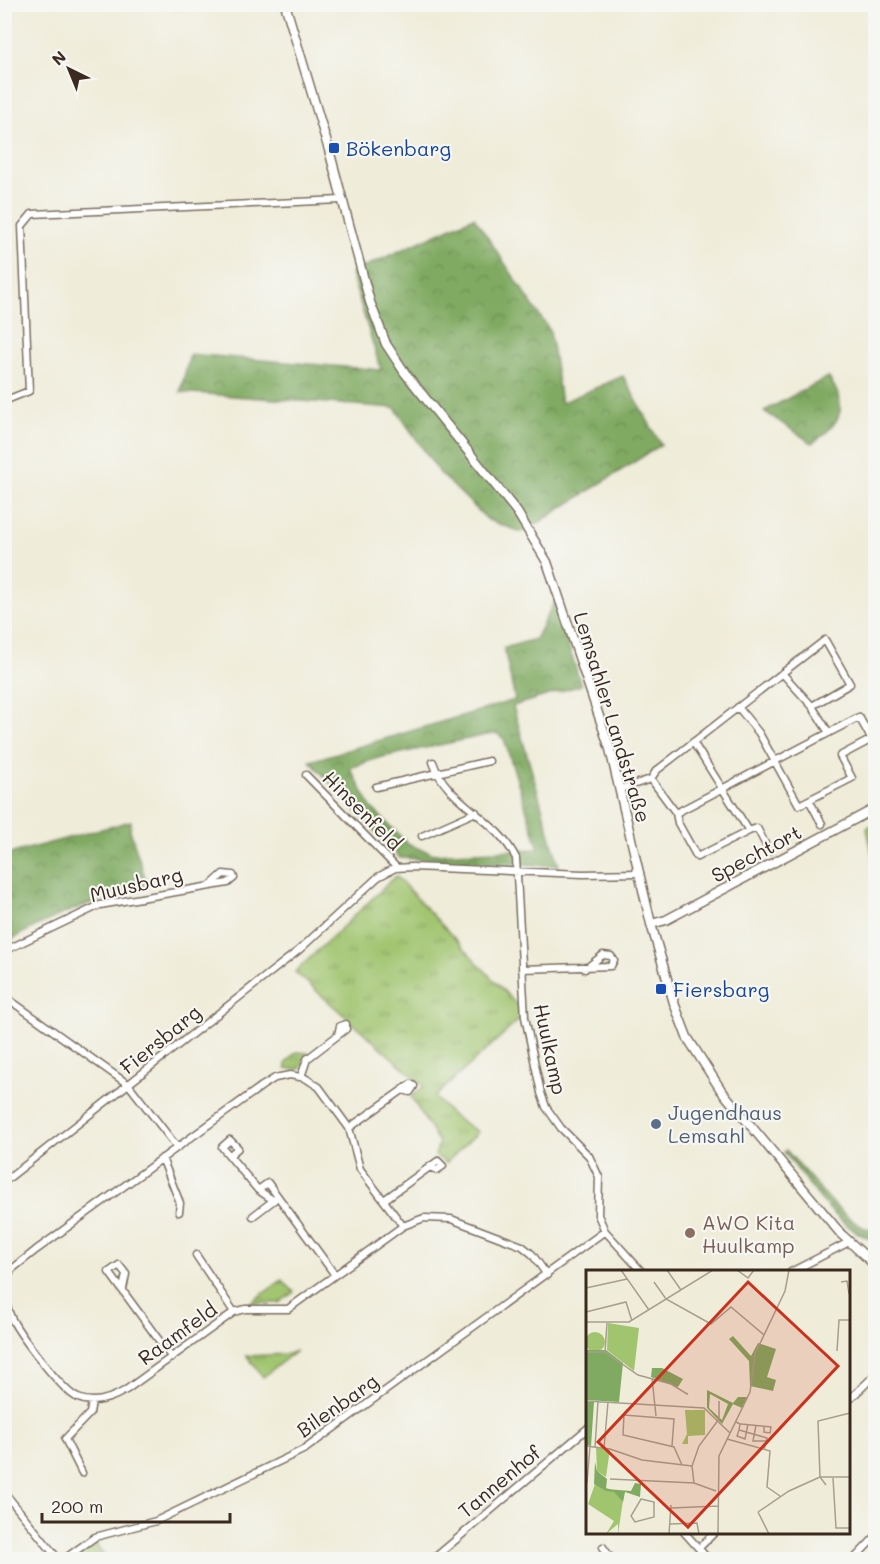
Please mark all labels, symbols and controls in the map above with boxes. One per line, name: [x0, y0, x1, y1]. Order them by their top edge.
north arrow: [39, 39, 99, 99]
text: N: [47, 46, 70, 69]
place label: Bökenbarg: [346, 135, 451, 161]
marker: Bökenbarg: [327, 141, 341, 155]
street label: Lemsahler Landstraße: [569, 608, 657, 826]
street label: Hinsenfeld: [318, 765, 408, 855]
street label: Spechtort: [706, 818, 806, 888]
street label: Muusbarg: [87, 861, 185, 907]
place label: Fiersbarg: [673, 976, 769, 1002]
marker: Fiersbarg: [654, 982, 668, 996]
street label: Fiersbarg: [114, 999, 206, 1079]
street label: Huulkamp: [529, 1001, 573, 1097]
place label: Jugendhaus Lemsahl: [668, 1099, 782, 1148]
marker: Jugendhaus Lemsahl: [649, 1117, 663, 1131]
place label: AWO Kita Huulkamp: [702, 1209, 795, 1258]
marker: AWO Kita Huulkamp: [683, 1226, 697, 1240]
inset map: [586, 1270, 850, 1534]
street label: Raamfeld: [132, 1296, 222, 1370]
street label: Bilenbarg: [291, 1367, 383, 1443]
street label: Tannenhof: [452, 1438, 547, 1523]
scale bar: [42, 1486, 230, 1524]
text: 200 m: [51, 1494, 103, 1518]

